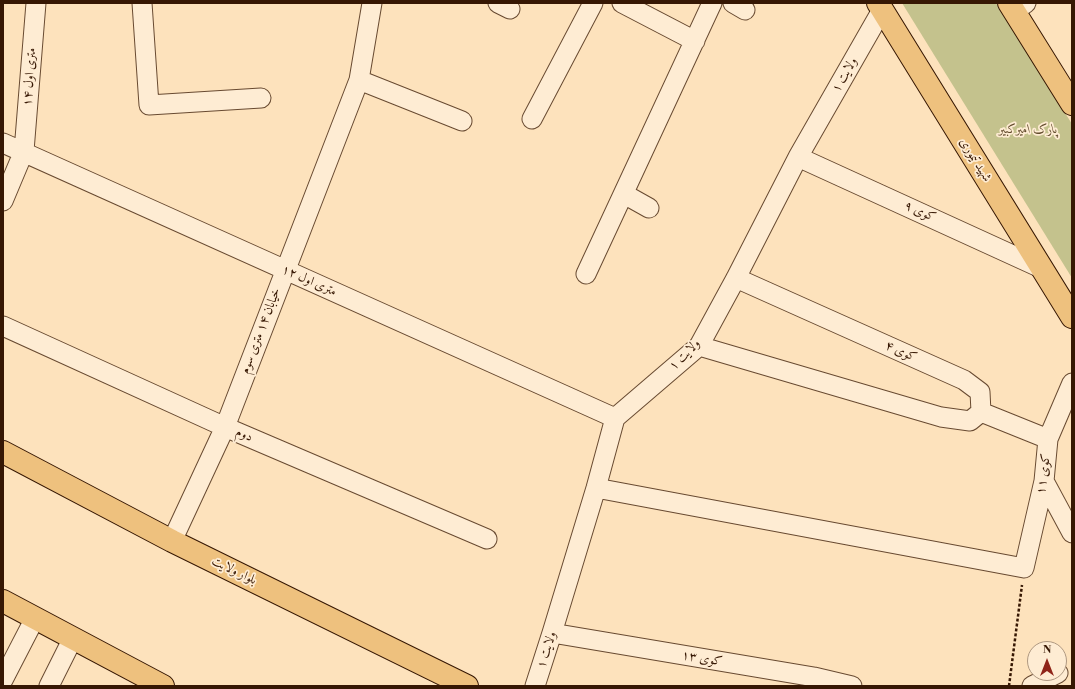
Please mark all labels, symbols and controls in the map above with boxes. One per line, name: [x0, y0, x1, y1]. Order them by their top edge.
street label: ۱۴ متری اول: [20, 47, 40, 107]
street label: ولایت ۱: [829, 55, 861, 95]
park label: پارک امیرکبیر: [998, 122, 1058, 138]
street label: شهید تیموری: [955, 135, 995, 185]
street label: کوی ۹: [902, 198, 938, 226]
street label: ۱۲ متری اول: [279, 262, 339, 300]
street label: خیابان ۱۴ متری سوم: [237, 286, 285, 376]
street label: ولایت ۱: [666, 336, 704, 374]
street label: کوی ۴: [883, 338, 919, 366]
street label: دوم: [233, 425, 255, 445]
street label: کوی ۱۱: [1033, 453, 1055, 495]
street label: بلوار ولایت: [209, 553, 259, 589]
street label: ولایت ۱: [534, 630, 560, 670]
north arrow: [1027, 641, 1067, 681]
text: N: [1043, 643, 1051, 657]
street label: کوی ۱۳: [681, 648, 723, 670]

